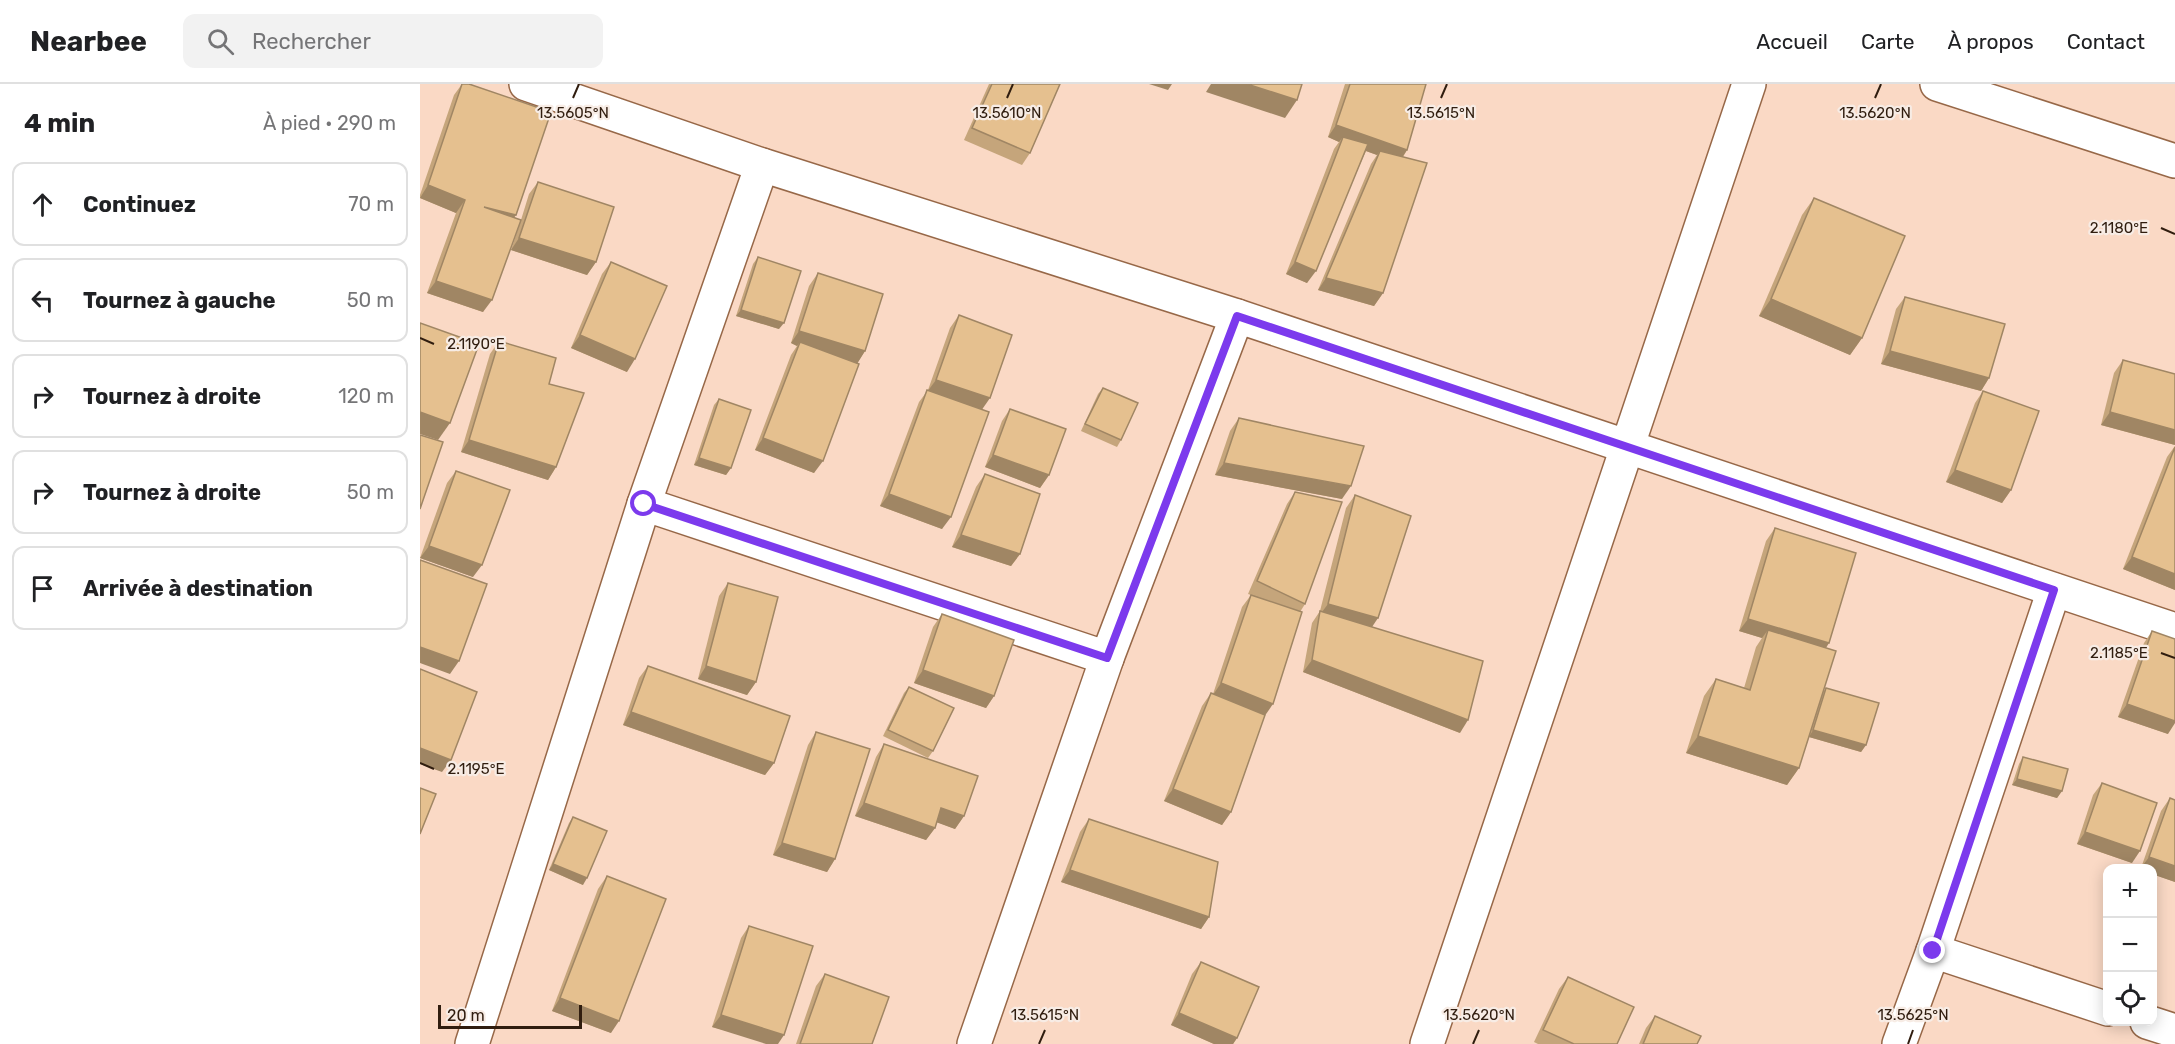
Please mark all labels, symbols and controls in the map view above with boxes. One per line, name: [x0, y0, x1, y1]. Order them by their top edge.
search box: [183, 14, 603, 68]
text: Nearbee: [30, 25, 147, 58]
icon: search: [204, 25, 237, 58]
text: Rechercher: [252, 28, 371, 55]
text: Accueil: [1756, 29, 1828, 54]
text: Carte: [1861, 29, 1914, 54]
text: À propos: [1947, 29, 2034, 54]
text: Contact: [2067, 29, 2145, 54]
text: 13.5605°N: [537, 104, 609, 122]
text: 13.5610°N: [972, 104, 1042, 122]
text: 13.5615°N: [1407, 104, 1475, 122]
text: 13.5620°N: [1839, 104, 1911, 122]
text: 4 min: [24, 108, 95, 139]
text: À pied · 290 m: [263, 111, 396, 135]
icon: ahead: [26, 188, 59, 221]
text: Continuez: [83, 191, 196, 218]
text: 70 m: [348, 192, 394, 216]
text: 2.1180°E: [2090, 219, 2148, 237]
icon: left: [26, 284, 59, 317]
text: Tournez à gauche: [83, 287, 276, 314]
text: 50 m: [347, 288, 394, 312]
text: 2.1190°E: [447, 335, 505, 353]
icon: right: [26, 380, 59, 413]
text: Tournez à droite: [83, 383, 261, 410]
text: 120 m: [338, 384, 394, 408]
icon: right: [26, 476, 59, 509]
text: Tournez à droite: [83, 479, 261, 506]
text: 50 m: [347, 480, 394, 504]
route start: [630, 490, 656, 516]
icon: arrive: [26, 572, 59, 605]
text: Arrivée à destination: [83, 575, 313, 602]
text: 2.1185°E: [2090, 644, 2148, 662]
text: 2.1195°E: [447, 760, 505, 778]
map controls: [2103, 864, 2157, 1026]
button: +: [2103, 864, 2157, 918]
button: −: [2103, 918, 2157, 972]
route end: [1919, 937, 1945, 963]
button: locate: [2103, 972, 2157, 1026]
scale bar: [438, 1002, 582, 1030]
text: 20 m: [447, 1006, 485, 1025]
text: 13.5615°N: [1011, 1006, 1079, 1024]
text: 13.5620°N: [1443, 1006, 1515, 1024]
text: 13.5625°N: [1877, 1006, 1949, 1024]

